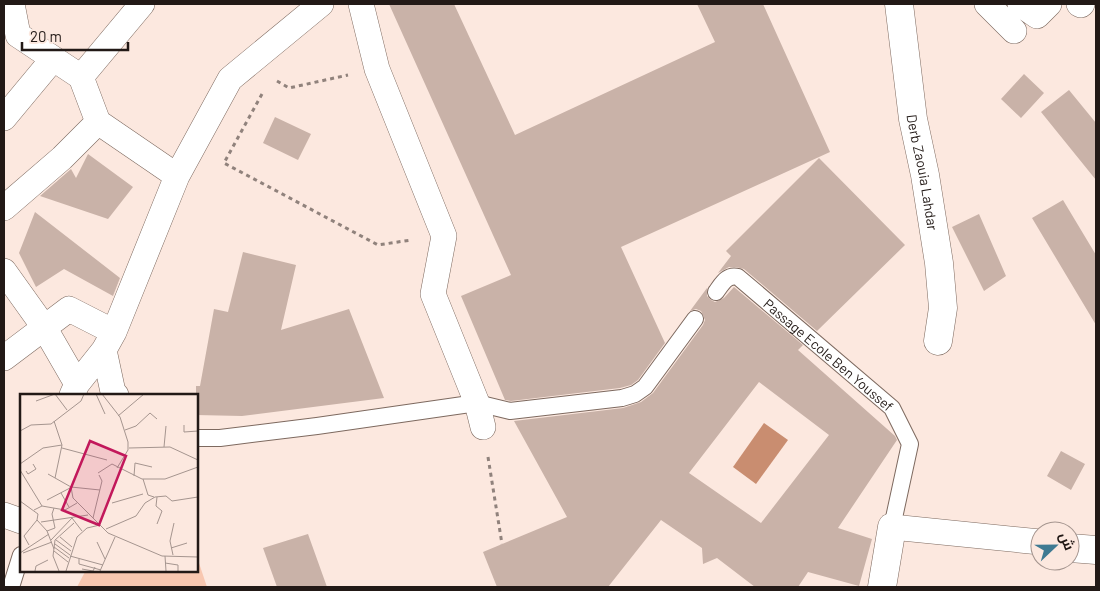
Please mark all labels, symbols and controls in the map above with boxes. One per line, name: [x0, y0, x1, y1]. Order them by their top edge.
scale bar: [22, 20, 129, 52]
text: 20 m: [30, 27, 62, 45]
street label: Derb Zaouia Lahdar: [904, 113, 942, 231]
street label: Passage Ecole Ben Youssef: [761, 294, 897, 414]
inset map: [20, 394, 198, 571]
north arrow: [1030, 521, 1080, 571]
text: ش: [1055, 529, 1079, 553]

